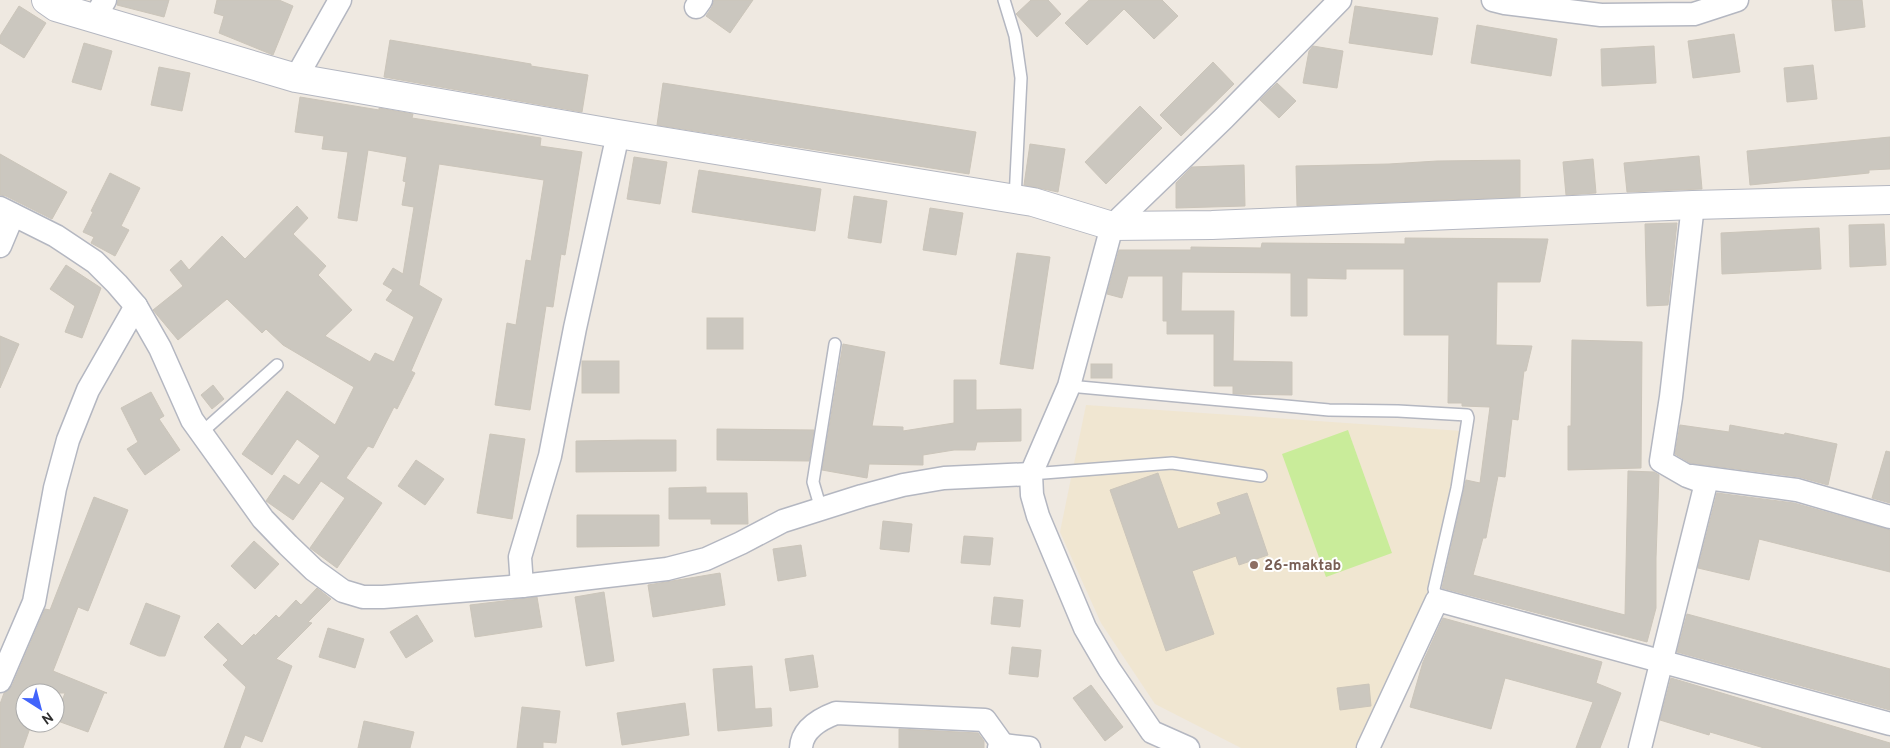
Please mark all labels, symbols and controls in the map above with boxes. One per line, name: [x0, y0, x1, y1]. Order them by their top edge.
place label: 26-maktab: [1264, 557, 1341, 576]
marker: 26-maktab: [1248, 559, 1260, 571]
north arrow: [15, 683, 65, 733]
text: N: [38, 707, 56, 727]

